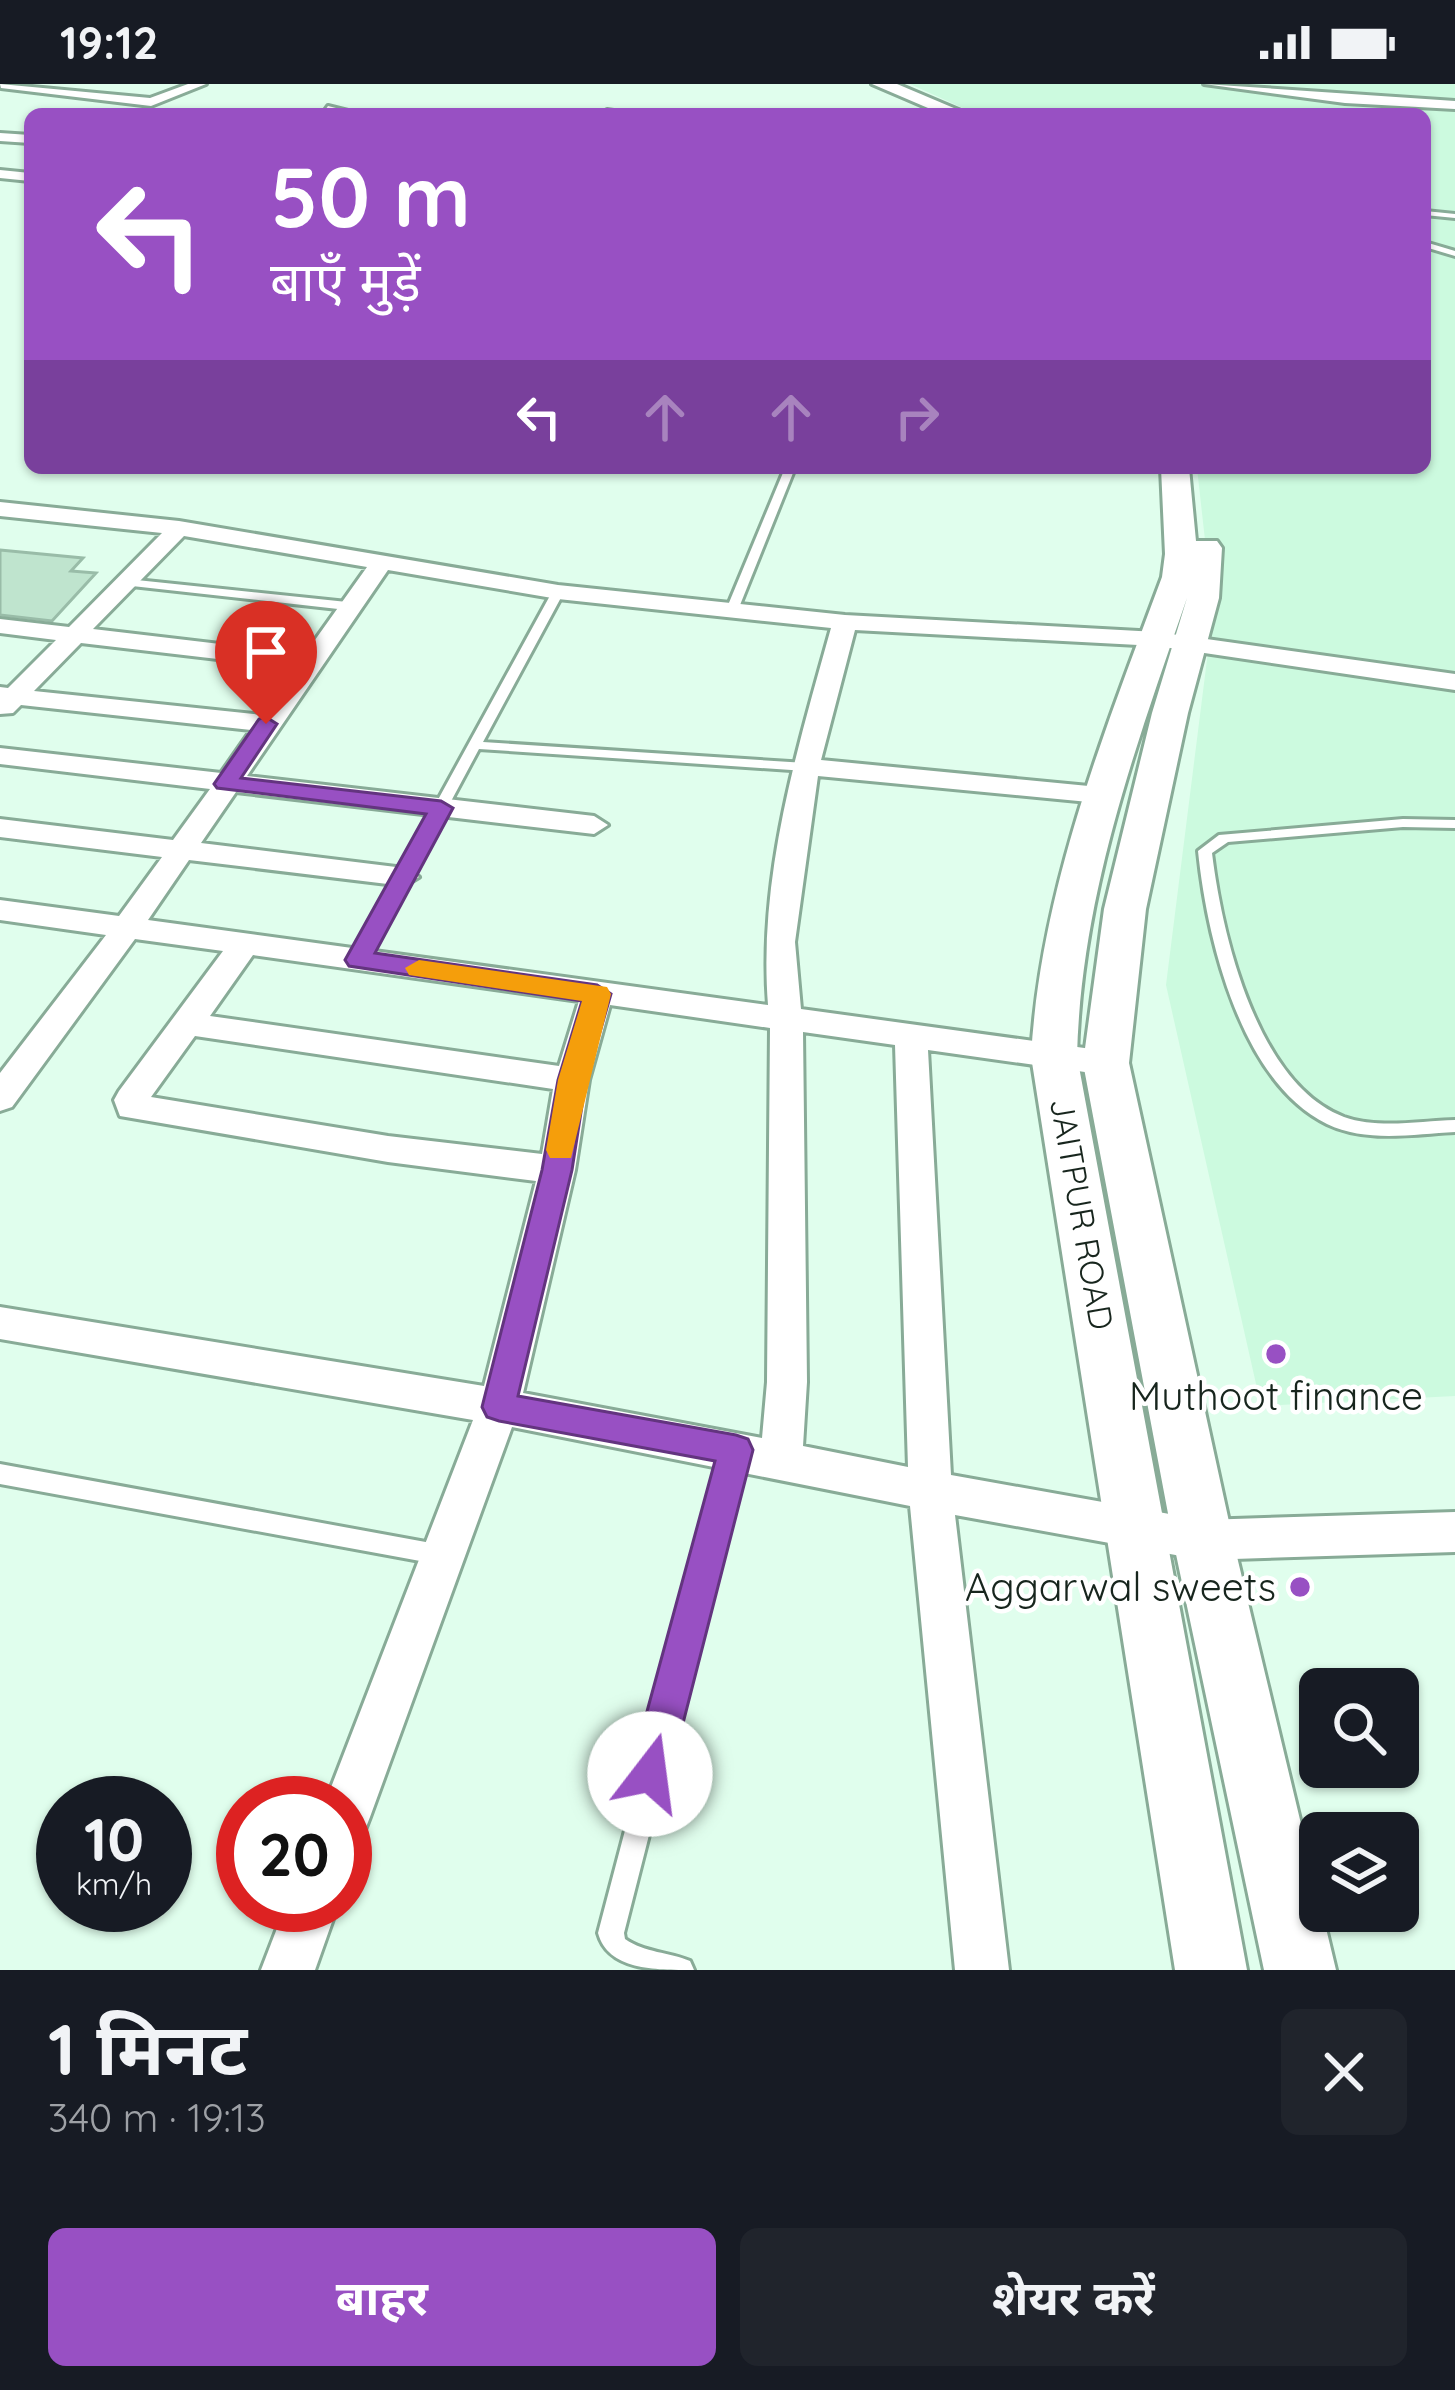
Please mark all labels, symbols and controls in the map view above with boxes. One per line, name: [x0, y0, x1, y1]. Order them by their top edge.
text: 19:12: [60, 14, 158, 70]
text: 50 m: [270, 143, 471, 248]
icon: left: [72, 156, 228, 312]
text: बाएँ मुड़ें: [270, 247, 421, 315]
icon: left: [506, 384, 572, 450]
icon: ahead: [632, 384, 698, 450]
icon: ahead: [758, 384, 824, 450]
icon: right: [884, 384, 950, 450]
pin: [215, 601, 317, 724]
icon: arrive: [233, 619, 299, 685]
street label: JAITPUR ROAD: [1042, 1095, 1123, 1333]
marker: Muthoot finance: [1263, 1341, 1289, 1367]
place label: Muthoot finance: [1129, 1371, 1423, 1420]
place label: Aggarwal sweets: [965, 1562, 1276, 1611]
marker: Aggarwal sweets: [1287, 1574, 1313, 1600]
map controls: [1299, 1668, 1419, 1932]
button: search: [1299, 1668, 1419, 1788]
position arrow: [587, 1711, 713, 1837]
speed limit sign: 20: [216, 1776, 372, 1932]
text: 10: [84, 1801, 144, 1876]
button: layers: [1299, 1812, 1419, 1932]
text: km/h: [76, 1865, 152, 1903]
text: 1 मिनट: [48, 2003, 247, 2093]
button: close: [1281, 2009, 1407, 2135]
text: 340 m · 19:13: [48, 2093, 266, 2142]
button: बाहर: [48, 2228, 716, 2366]
button: शेयर करें: [740, 2228, 1407, 2366]

